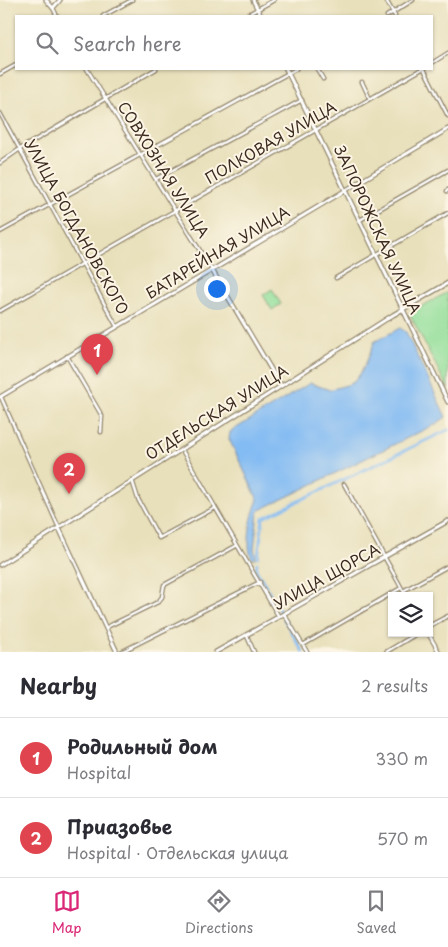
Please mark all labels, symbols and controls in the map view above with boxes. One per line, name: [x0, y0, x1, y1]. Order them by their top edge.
search box: [15, 15, 433, 70]
icon: search: [33, 29, 61, 57]
text: Search here: [73, 29, 182, 57]
street label: ПОЛКОВАЯ УЛИЦА: [200, 95, 340, 189]
street label: СОВХОЗНАЯ УЛИЦА: [113, 96, 216, 242]
street label: УЛИЦА БОГДАНОВСКОГО: [19, 134, 135, 318]
street label: ЗАПОРОЖСКАЯ УЛИЦА: [329, 141, 428, 318]
street label: БАТАРЕЙНАЯ УЛИЦА: [141, 200, 293, 304]
your location: [204, 276, 230, 302]
pin: 1: [81, 334, 113, 375]
street label: ОТДЕЛЬСКАЯ УЛИЦА: [140, 358, 292, 465]
pin: 2: [53, 453, 85, 494]
street label: УЛИЦА ЩОРСА: [269, 537, 384, 615]
map controls: [388, 592, 433, 637]
button: layers: [388, 592, 433, 637]
text: Nearby: [20, 669, 97, 701]
text: 2 results: [361, 673, 428, 697]
text: Родильный дом: [67, 732, 217, 760]
text: 1: [32, 746, 40, 770]
text: 330 m: [375, 746, 428, 770]
text: Hospital: [67, 760, 131, 784]
text: Приазовье: [67, 812, 172, 840]
text: 2: [30, 826, 42, 850]
text: 570 m: [377, 826, 428, 850]
text: Hospital · Отдельская улица: [67, 840, 288, 864]
tab: Map: [52, 887, 82, 938]
tab: Directions: [185, 887, 253, 938]
tab: Saved: [357, 887, 396, 938]

